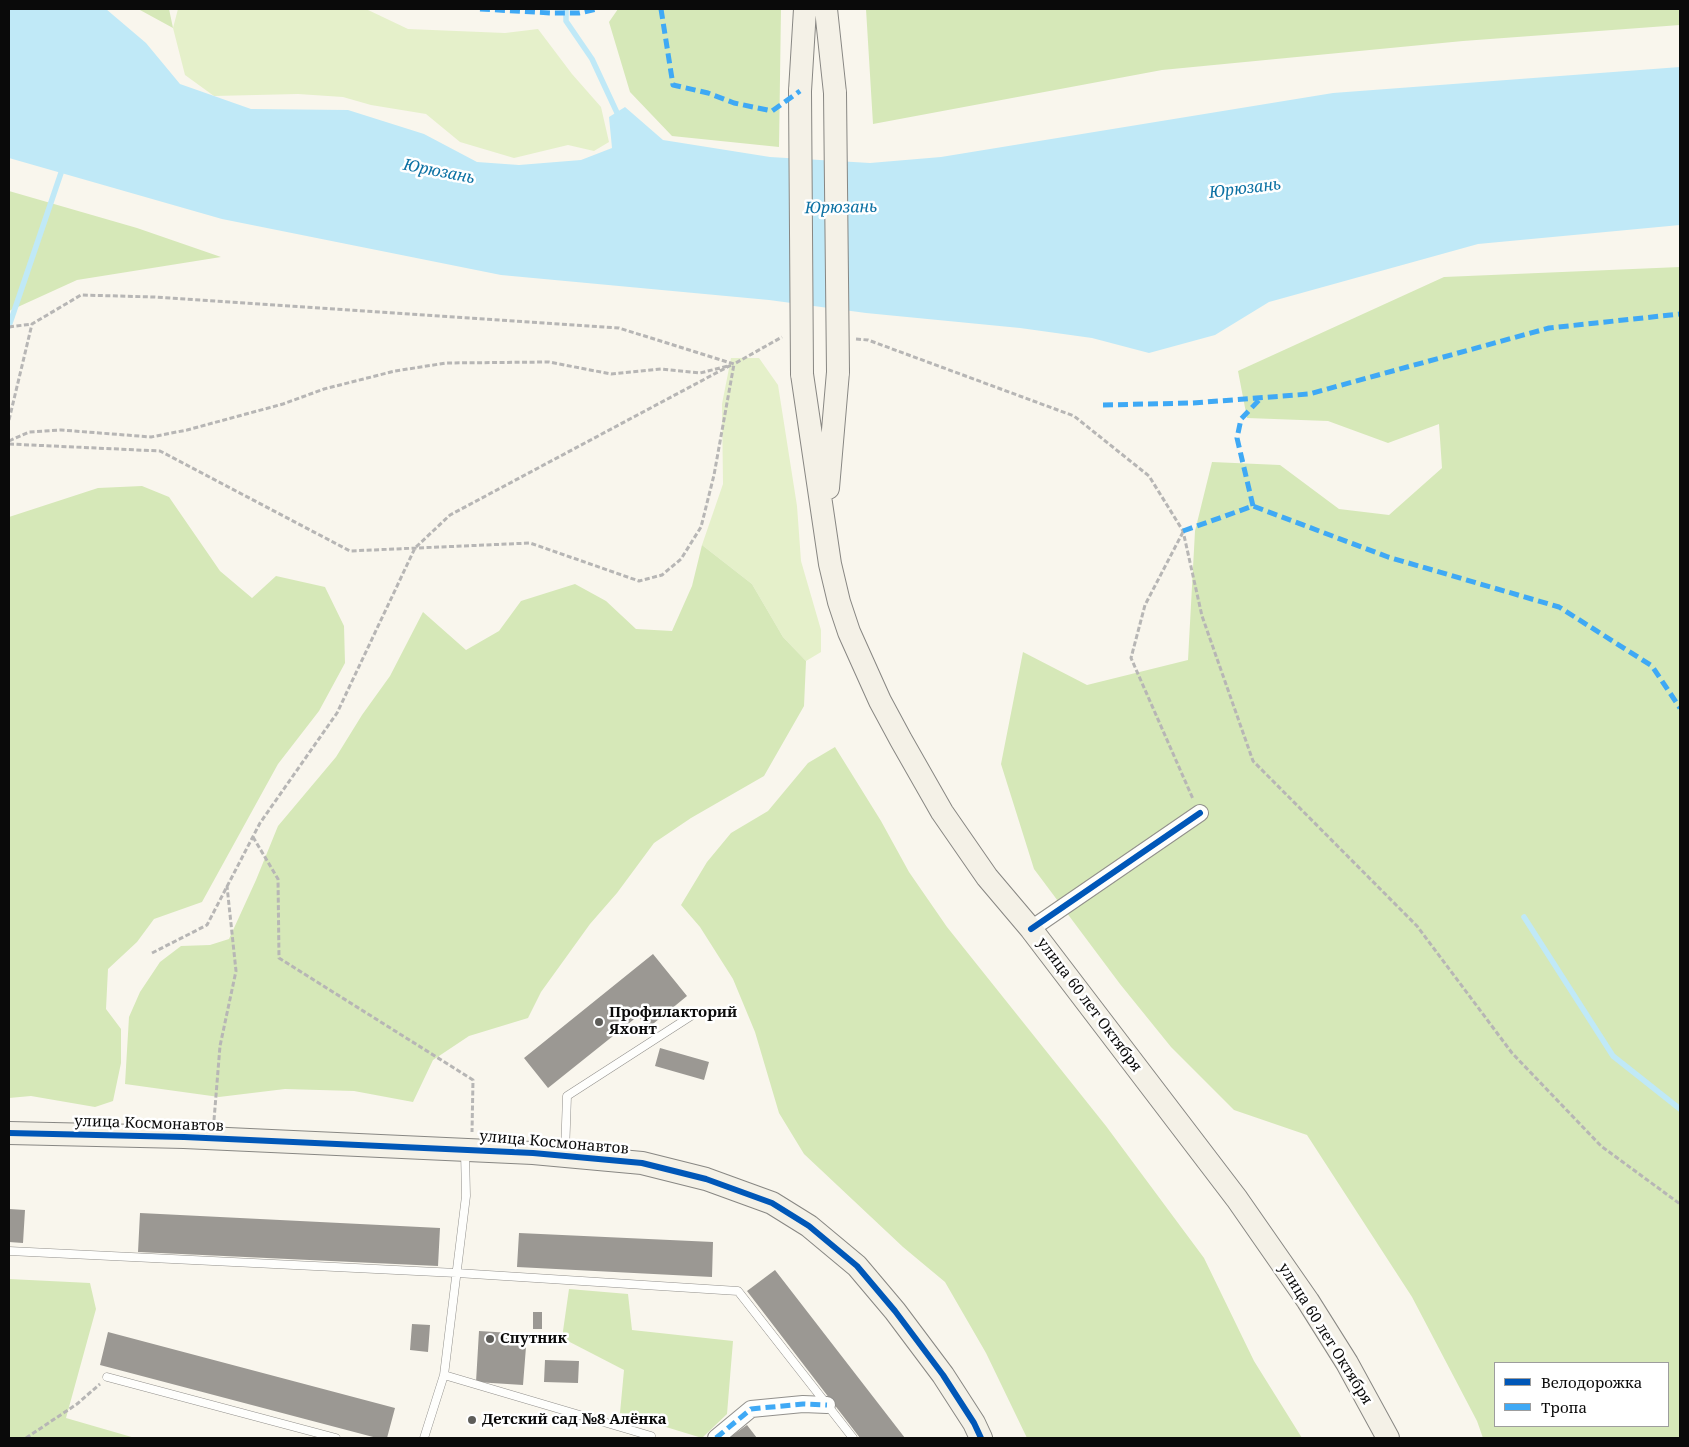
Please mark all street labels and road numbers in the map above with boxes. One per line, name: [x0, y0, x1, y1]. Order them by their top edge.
street label: улица 60 лет Октября: [1033, 934, 1145, 1076]
street label: улица Космонавтов: [74, 1112, 224, 1136]
street label: улица Космонавтов: [479, 1128, 629, 1158]
street label: улица 60 лет Октября: [1274, 1260, 1376, 1408]

